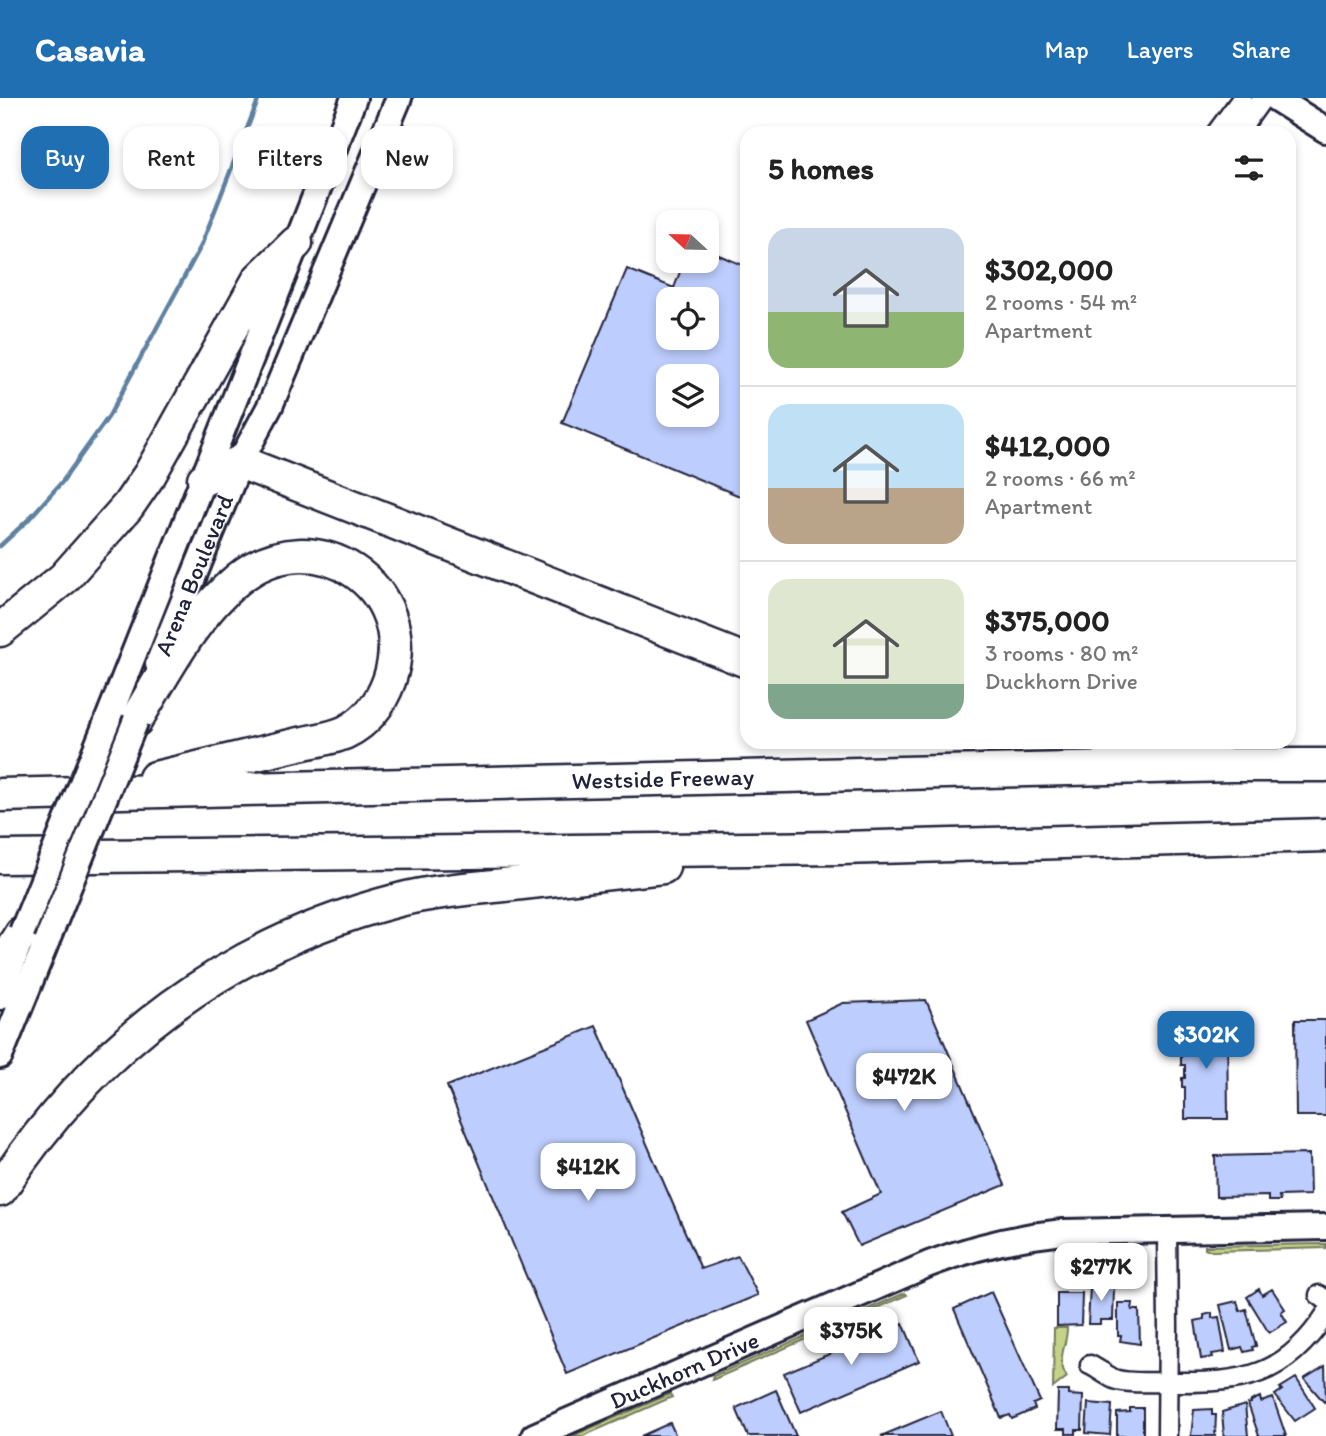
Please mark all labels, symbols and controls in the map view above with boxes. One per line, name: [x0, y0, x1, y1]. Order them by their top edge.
text: Casavia: [35, 30, 145, 69]
text: Map: [1045, 35, 1089, 64]
text: Layers: [1127, 35, 1194, 64]
text: Share: [1232, 35, 1291, 64]
chip: Buy: [21, 126, 109, 189]
chip: Rent: [123, 126, 219, 189]
chip: Filters: [233, 126, 347, 189]
chip: New: [361, 126, 453, 189]
icon: filters: [1230, 149, 1268, 187]
text: 5 homes: [768, 150, 874, 187]
north arrow: [656, 210, 719, 273]
map controls: [656, 210, 719, 427]
text: $302,000: [985, 251, 1113, 288]
icon: home: [824, 256, 908, 340]
button: locate: [656, 287, 719, 350]
text: 2 rooms · 54 m²: [985, 288, 1137, 316]
text: Apartment: [985, 316, 1092, 344]
button: layers: [656, 364, 719, 427]
text: $412,000: [985, 427, 1111, 464]
icon: home: [824, 432, 908, 516]
text: 2 rooms · 66 m²: [985, 464, 1136, 492]
street label: Arena Boulevard: [148, 490, 239, 660]
text: Apartment: [985, 492, 1092, 520]
text: $375,000: [985, 602, 1110, 639]
icon: home: [824, 607, 908, 691]
text: 3 rooms · 80 m²: [985, 639, 1139, 667]
text: Duckhorn Drive: [985, 667, 1138, 695]
street label: Westside Freeway: [571, 762, 754, 795]
pin: $302K: [1157, 1012, 1255, 1071]
text: $302K: [1173, 1020, 1239, 1048]
pin: $472K: [855, 1054, 953, 1113]
text: $472K: [872, 1062, 936, 1090]
pin: $412K: [539, 1144, 637, 1203]
text: $412K: [557, 1152, 619, 1180]
pin: $277K: [1052, 1244, 1150, 1303]
text: $277K: [1070, 1252, 1132, 1280]
pin: $375K: [802, 1308, 900, 1367]
text: $375K: [820, 1316, 882, 1344]
street label: Duckhorn Drive: [605, 1325, 763, 1415]

